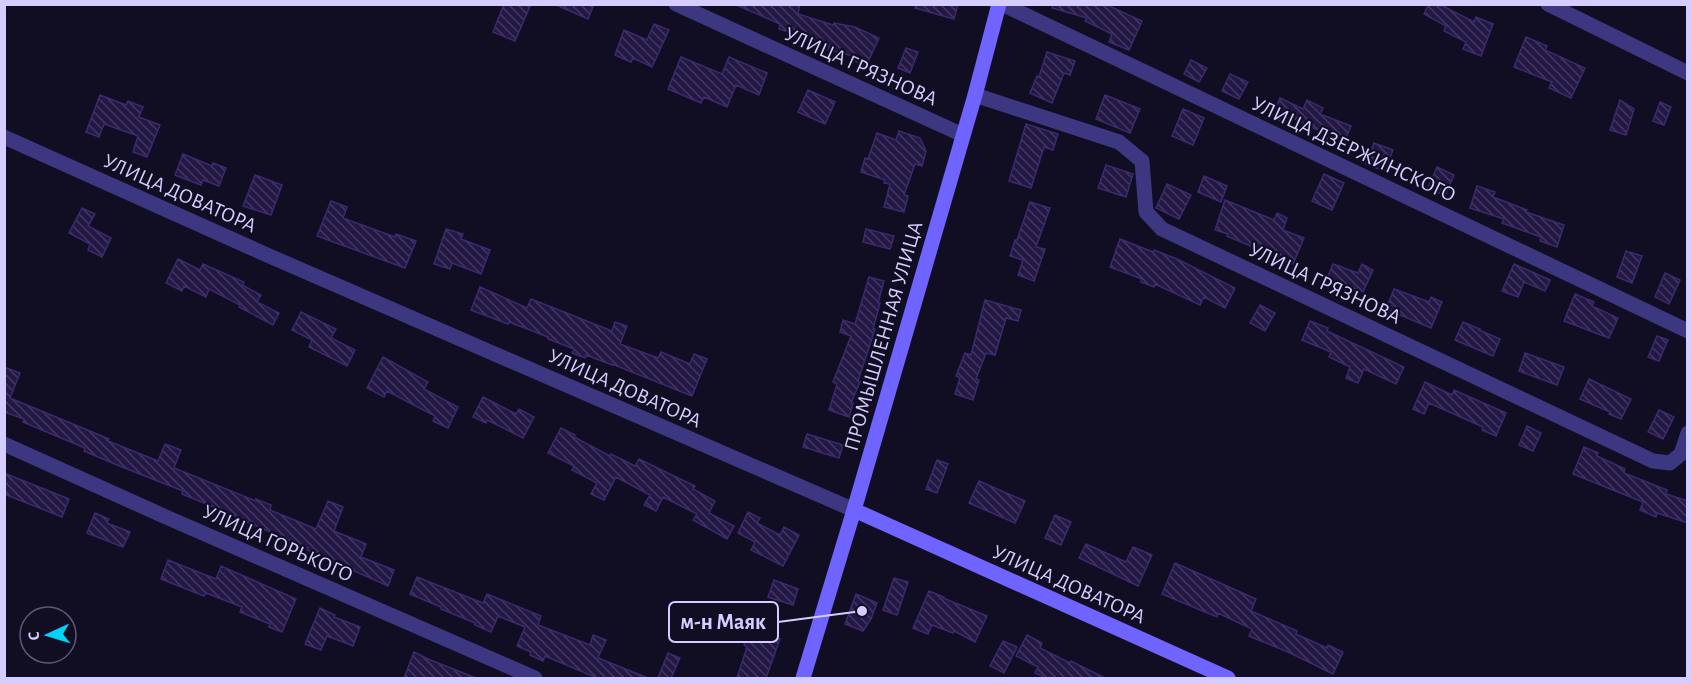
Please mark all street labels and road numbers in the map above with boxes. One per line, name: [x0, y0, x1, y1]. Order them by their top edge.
street label: УЛИЦА ГРЯЗНОВА: [781, 23, 941, 110]
street label: УЛИЦА ДЗЕРЖИНСКОГО: [1249, 93, 1459, 206]
street label: УЛИЦА ДОВАТОРА: [100, 150, 259, 237]
street label: ПРОМЫШЛЕННАЯ УЛИЦА: [841, 219, 926, 453]
street label: УЛИЦА ГРЯЗНОВА: [1245, 239, 1404, 328]
street label: УЛИЦА ДОВАТОРА: [545, 345, 704, 432]
street label: УЛИЦА ГОРЬКОГО: [199, 501, 356, 586]
street label: УЛИЦА ДОВАТОРА: [989, 541, 1148, 628]

